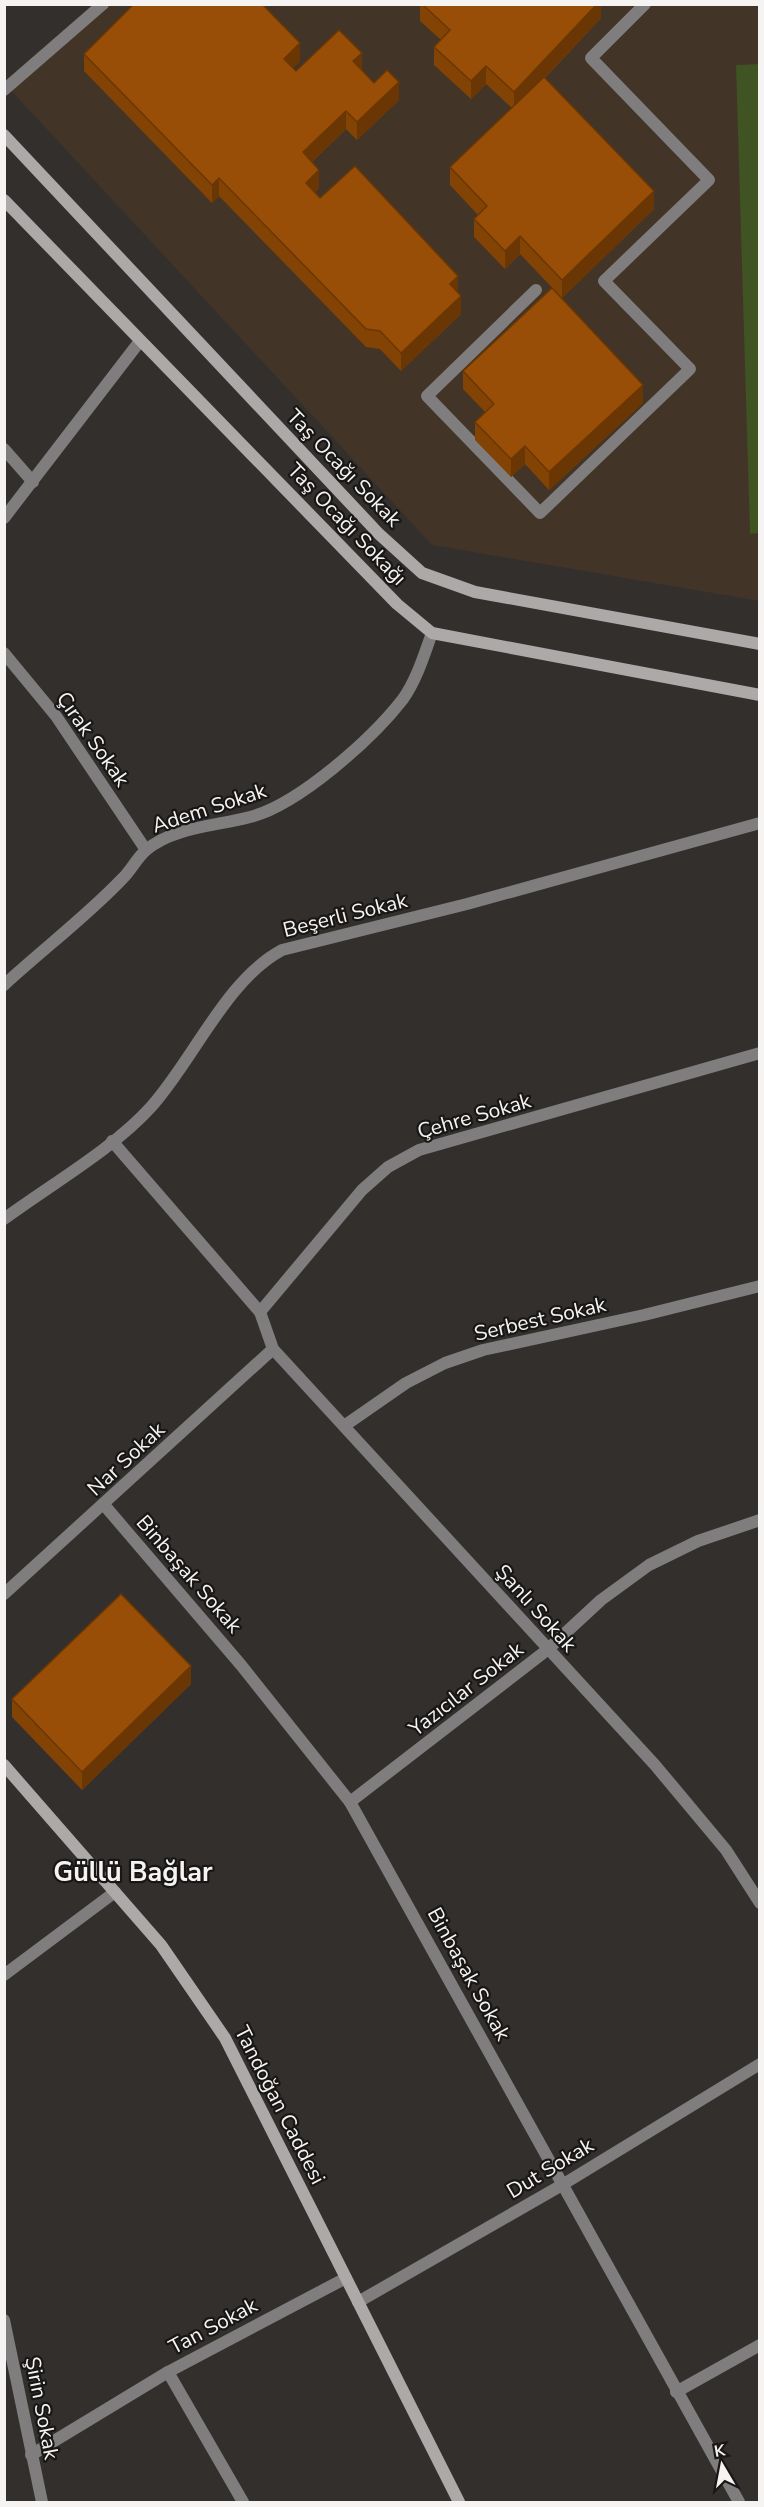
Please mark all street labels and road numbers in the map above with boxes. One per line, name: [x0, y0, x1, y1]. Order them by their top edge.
street label: Taş Ocağı Sokak: [281, 403, 408, 533]
street label: Taş Ocağı Sokağı: [281, 457, 413, 591]
street label: Çırak Sokak: [50, 686, 136, 793]
street label: Adem Sokak: [148, 776, 270, 840]
street label: Beşerli Sokak: [280, 886, 411, 944]
street label: Çehre Sokak: [414, 1086, 535, 1146]
street label: Serbest Sokak: [471, 1290, 609, 1348]
street label: Nar Sokak: [81, 1416, 171, 1502]
street label: Binbaşak Sokak: [130, 1509, 248, 1639]
street label: Şanlı Sokak: [489, 1558, 583, 1658]
street label: Yazıcılar Sokak: [402, 1635, 529, 1743]
street label: Binbaşak Sokak: [421, 1902, 517, 2046]
street label: Tandoğan Caddesi: [228, 2021, 332, 2189]
street label: Dut Sokak: [501, 2131, 599, 2205]
street label: Tan Sokak: [164, 2291, 262, 2361]
street label: Şirin Sokak: [18, 2354, 66, 2462]

